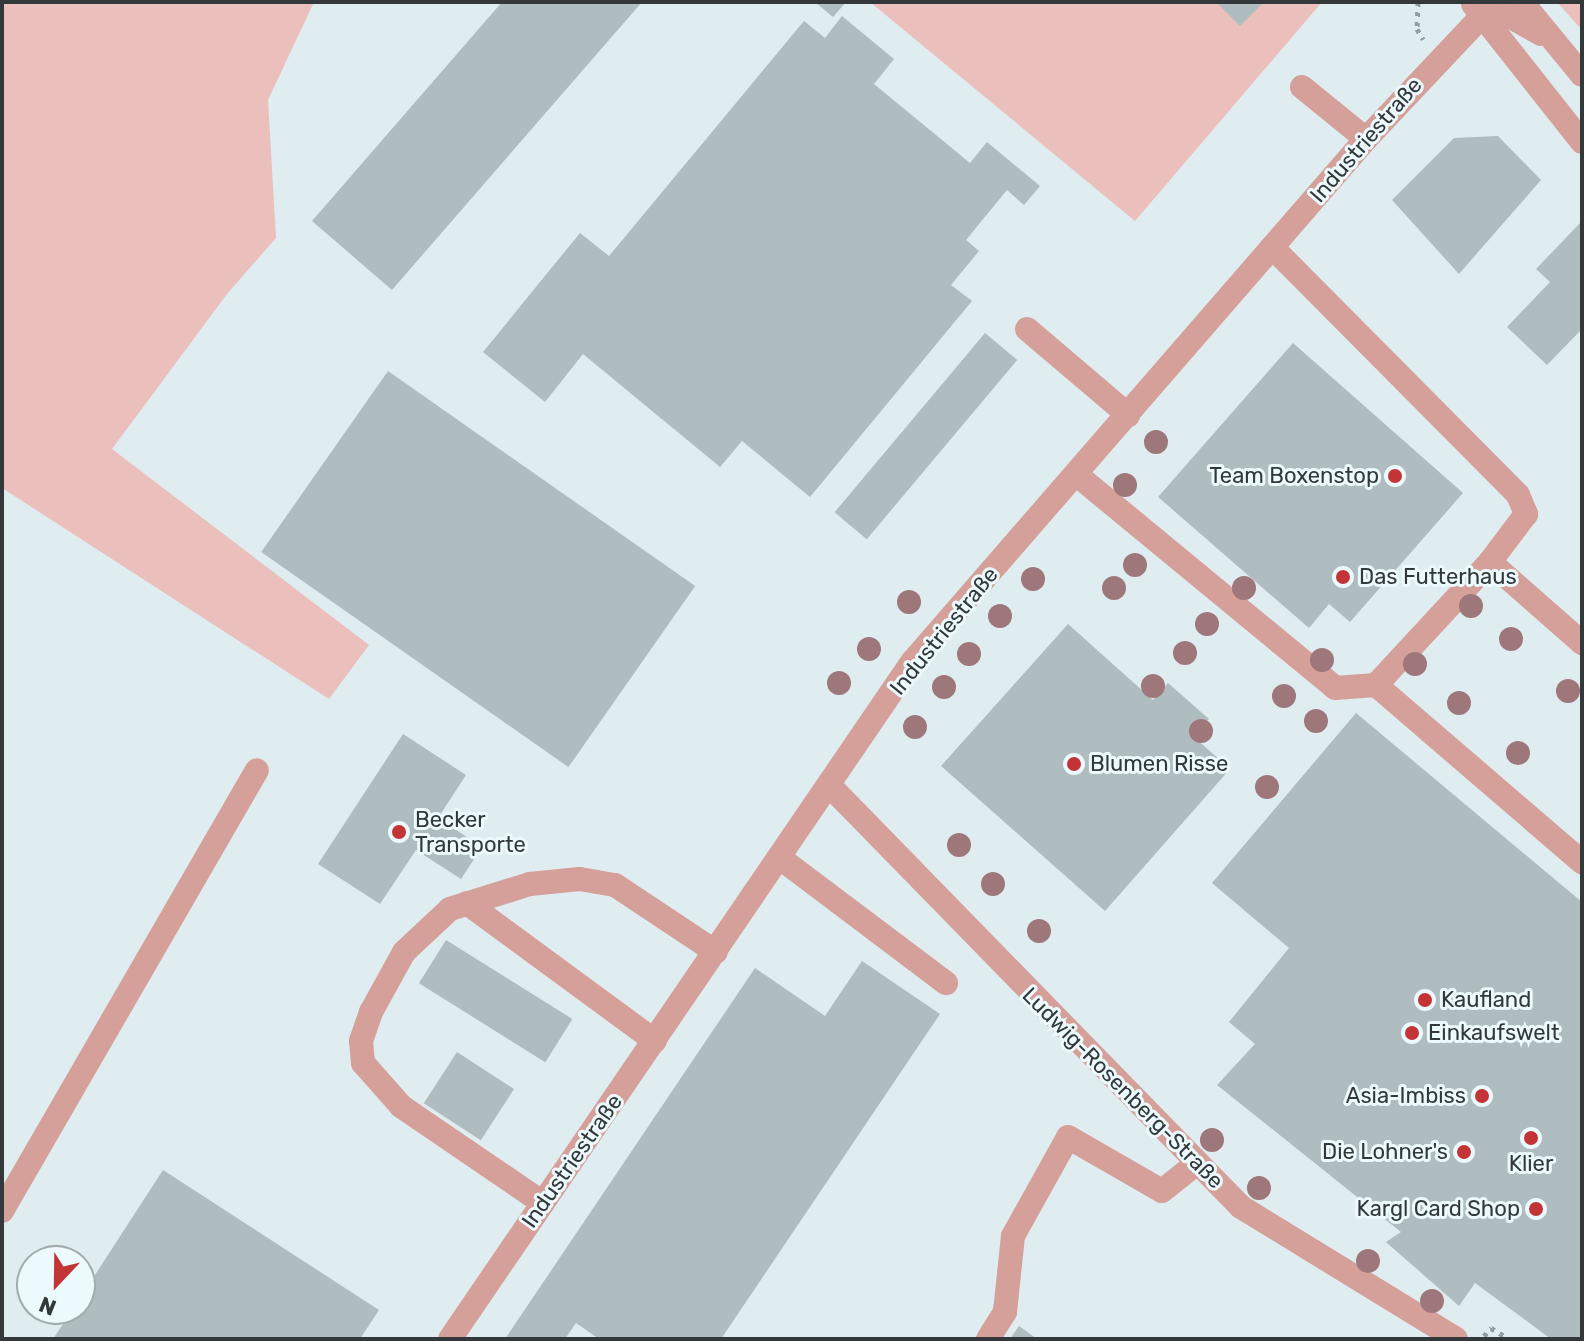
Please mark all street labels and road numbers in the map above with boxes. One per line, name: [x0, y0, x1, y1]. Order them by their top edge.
street label: Industriestraße: [1305, 72, 1427, 208]
street label: Industriestraße: [884, 562, 1004, 700]
street label: Ludwig-Rosenberg-Straße: [1017, 982, 1229, 1194]
street label: Industriestraße: [516, 1089, 628, 1233]

